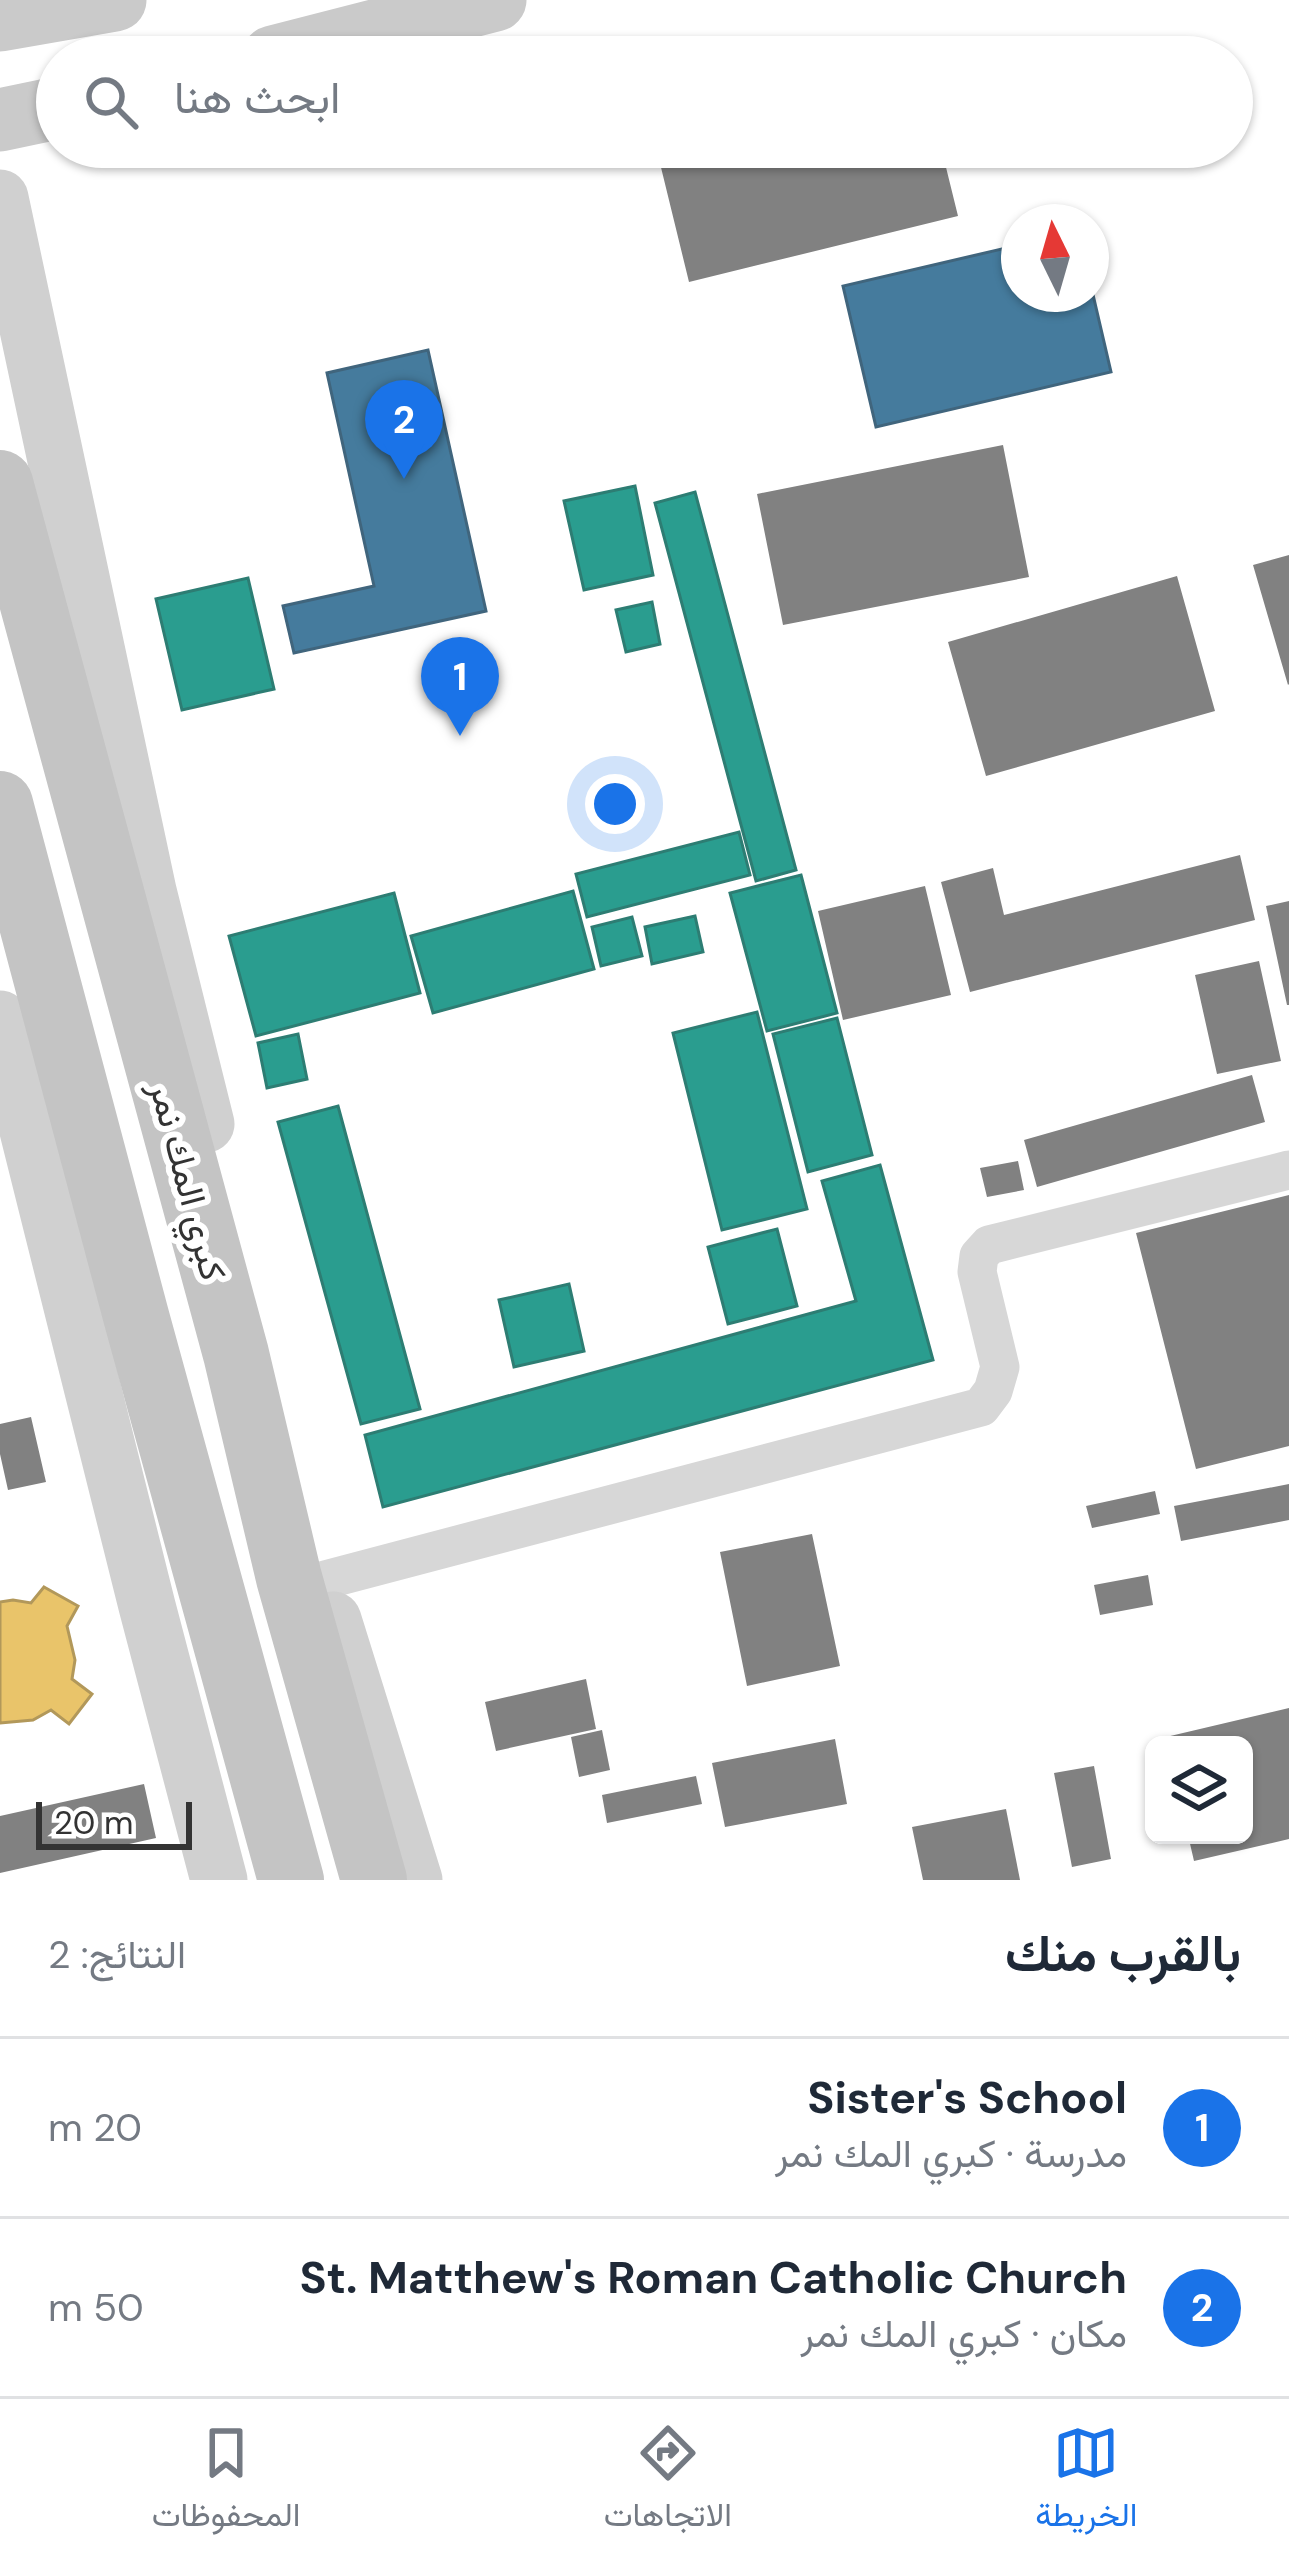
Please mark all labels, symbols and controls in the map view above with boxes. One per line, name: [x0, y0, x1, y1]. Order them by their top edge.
search box: [36, 36, 1253, 168]
text: ابحث هنا: [174, 68, 340, 127]
icon: search: [78, 69, 144, 135]
north arrow: [1001, 204, 1109, 312]
pin: 2: [365, 380, 443, 479]
pin: 1: [421, 637, 499, 736]
your location: [585, 774, 645, 834]
street label: كبري المك نمر: [133, 1076, 237, 1287]
map controls: [1145, 1736, 1253, 1844]
button: layers: [1145, 1736, 1253, 1844]
scale bar: [36, 1796, 192, 1849]
text: 20 m: [54, 1801, 133, 1844]
text: بالقرب منك: [1005, 1920, 1241, 1987]
text: النتائج: 2: [48, 1929, 186, 1980]
text: Sister's School: [807, 2068, 1127, 2127]
text: 20 m: [48, 2102, 142, 2153]
text: 1: [1195, 2102, 1209, 2153]
text: مدرسة · كبري المك نمر: [775, 2128, 1127, 2179]
text: St. Matthew's Roman Catholic Church: [299, 2248, 1127, 2307]
text: 50 m: [48, 2282, 144, 2333]
text: 2: [1191, 2282, 1213, 2333]
text: مكان · كبري المك نمر: [800, 2308, 1127, 2359]
tab: المحفوظات: [152, 2420, 300, 2544]
tab: الاتجاهات: [604, 2420, 732, 2544]
tab: الخريطة: [1035, 2420, 1137, 2544]

